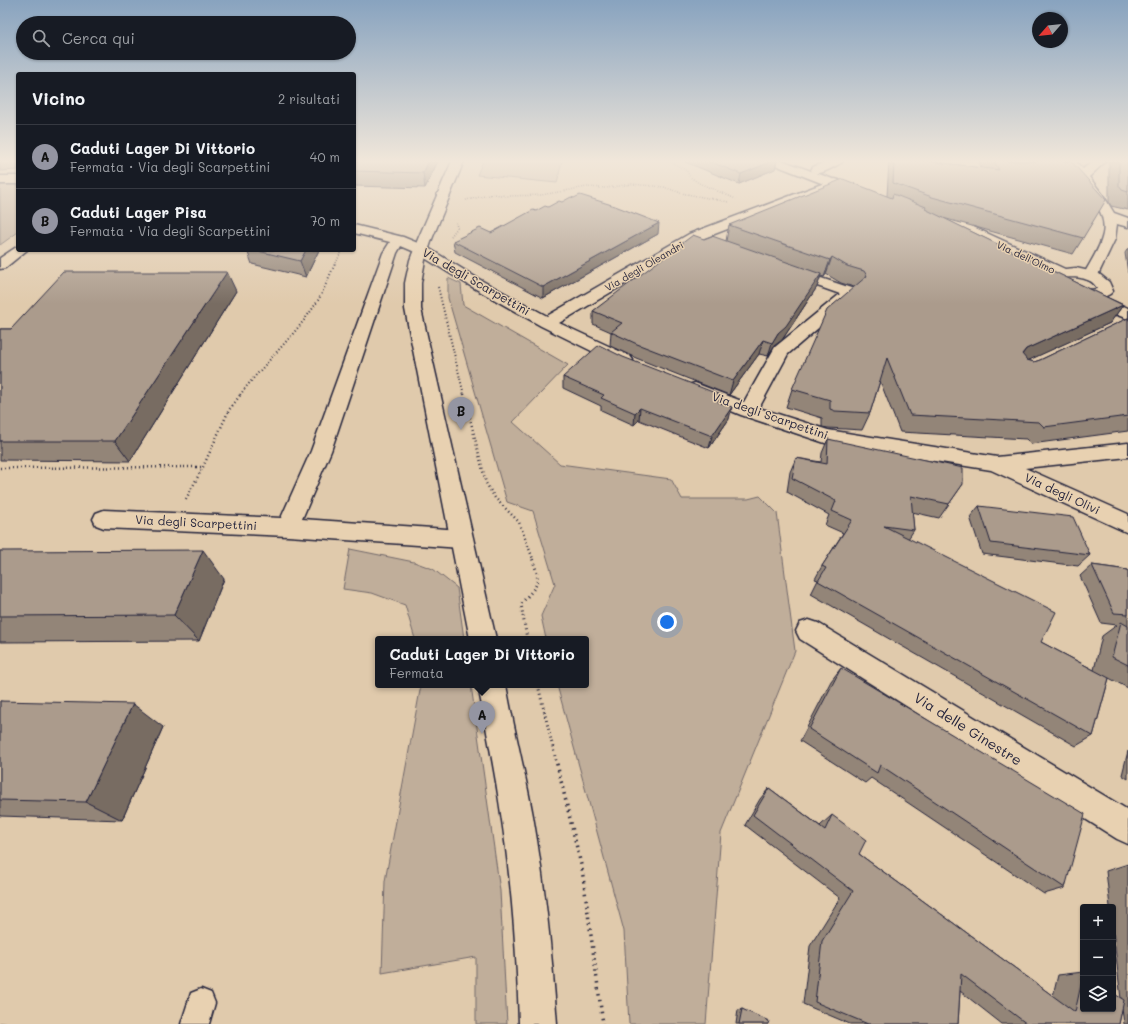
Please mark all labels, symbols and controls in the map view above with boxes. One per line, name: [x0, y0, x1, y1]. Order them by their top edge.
north arrow: [1032, 12, 1068, 48]
search box: [16, 16, 356, 60]
icon: search: [30, 27, 52, 49]
text: Cerca qui: [62, 28, 135, 48]
text: Vicino: [32, 87, 85, 109]
text: 2 risultati: [278, 90, 340, 107]
text: Caduti Lager Di Vittorio: [70, 138, 255, 158]
text: A: [40, 148, 50, 165]
text: 40 m: [310, 148, 340, 165]
text: Fermata · Via degli Scarpettini: [70, 158, 270, 175]
text: Caduti Lager Pisa: [70, 202, 207, 222]
text: B: [41, 212, 49, 229]
text: 70 m: [310, 212, 340, 229]
text: Fermata · Via degli Scarpettini: [70, 222, 270, 239]
street label: Via dell'Olmo: [994, 237, 1058, 277]
street label: Via degli Oleandri: [602, 238, 686, 294]
street label: Via degli Scarpettini: [420, 244, 533, 319]
street label: Via degli Scarpettini: [710, 388, 831, 442]
pin: B: [448, 397, 474, 430]
street label: Via degli Olivi: [1022, 469, 1103, 518]
street label: Via degli Scarpettini: [135, 511, 257, 533]
your location: [657, 612, 677, 632]
popup: [375, 636, 589, 688]
text: Caduti Lager Di Vittorio: [389, 644, 575, 664]
text: Fermata: [389, 664, 444, 681]
street label: Via delle Ginestre: [911, 688, 1026, 769]
pin: A: [469, 701, 495, 734]
map controls: [1080, 904, 1116, 1012]
button: +: [1080, 904, 1116, 940]
button: −: [1080, 940, 1116, 976]
button: layers: [1080, 976, 1116, 1012]

